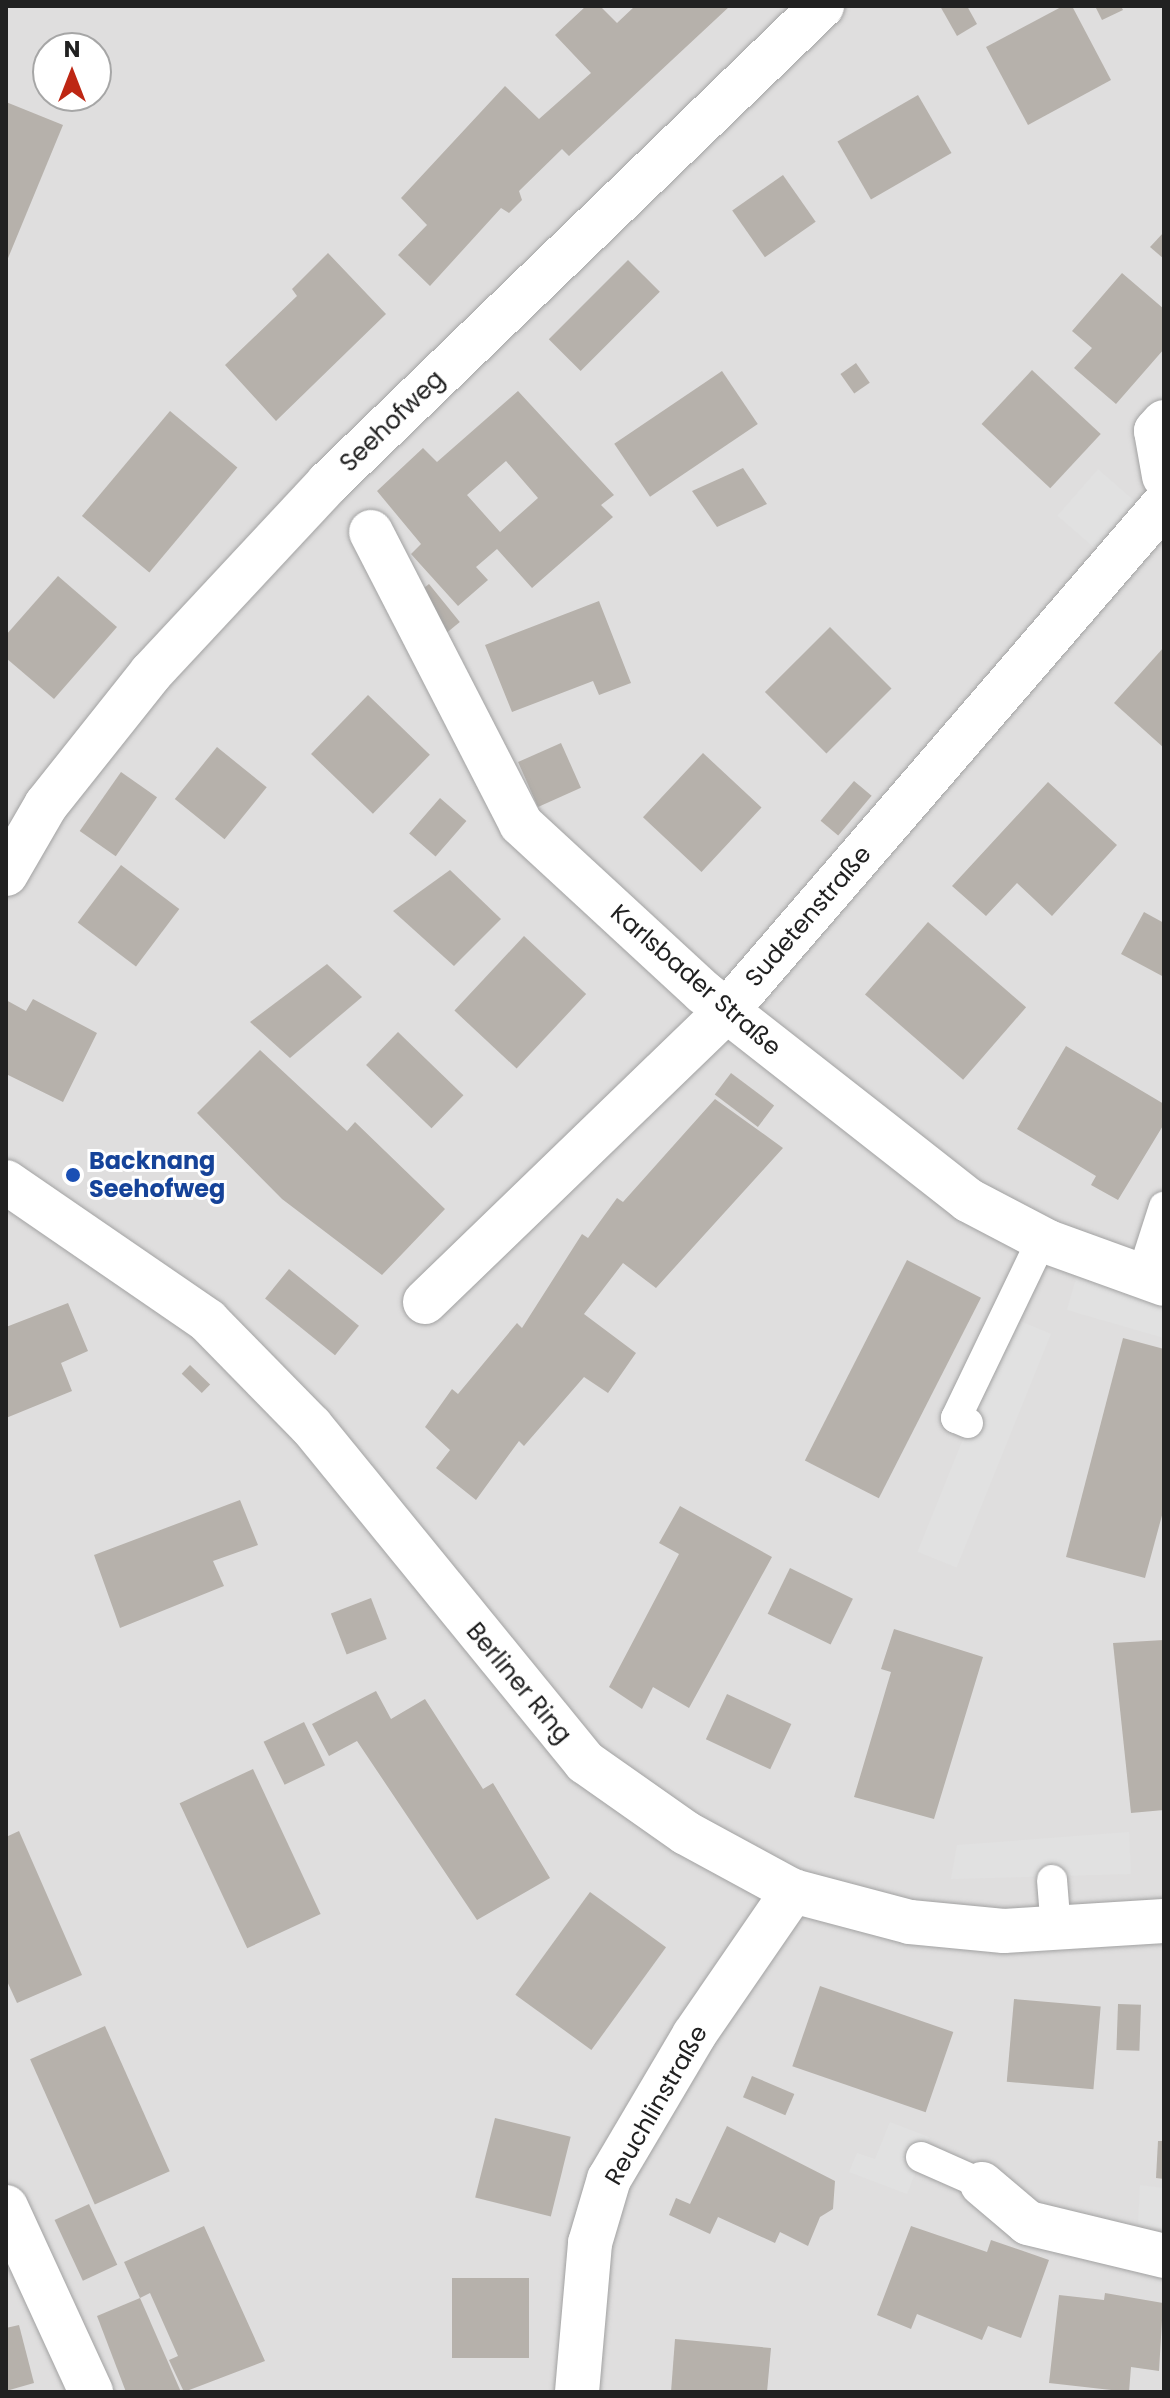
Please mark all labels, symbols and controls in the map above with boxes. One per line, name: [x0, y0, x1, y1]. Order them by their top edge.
north arrow: [32, 32, 112, 112]
text: N: [64, 34, 80, 65]
street label: Seehofweg: [334, 364, 450, 478]
street label: Sudetenstraße: [739, 840, 877, 992]
street label: Karlsbader Straße: [605, 898, 787, 1062]
place label: Backnang Seehofweg: [89, 1147, 225, 1203]
marker: Backnang Seehofweg: [64, 1166, 82, 1184]
street label: Berliner Ring: [460, 1617, 578, 1749]
street label: Reuchlinstraße: [599, 2020, 713, 2190]

